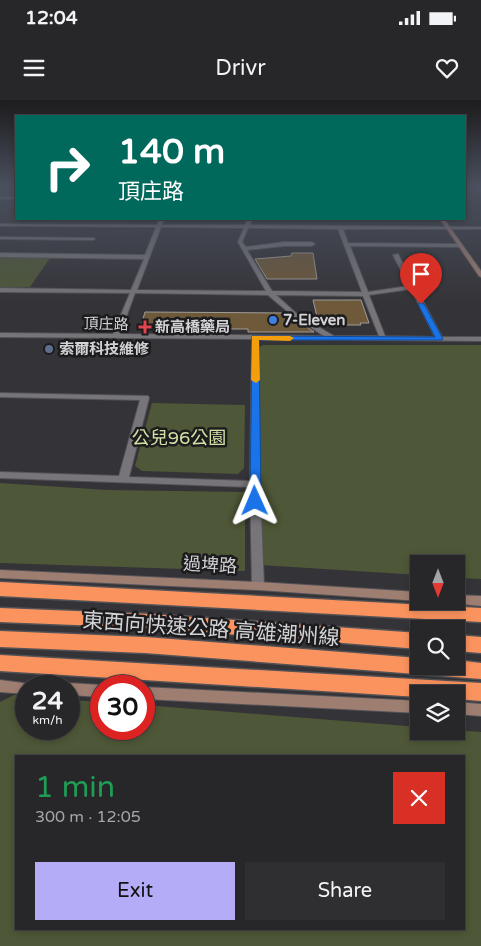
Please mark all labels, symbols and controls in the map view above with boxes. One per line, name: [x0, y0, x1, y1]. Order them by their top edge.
text: 12:04: [25, 7, 78, 29]
icon: menu: [20, 54, 48, 82]
icon: heart: [433, 54, 461, 82]
text: Drivr: [215, 55, 266, 81]
text: 140 m: [118, 131, 225, 173]
icon: right: [35, 135, 100, 200]
text: 頂庄路: [118, 179, 184, 205]
pin: [400, 253, 442, 304]
icon: arrive: [407, 260, 435, 288]
place label: 7-Eleven: [283, 311, 345, 329]
marker: 7-Eleven: [267, 314, 279, 326]
street label: 頂庄路: [83, 315, 129, 333]
place label: 新高橋藥局: [155, 318, 230, 336]
marker: 新高橋藥局: [139, 321, 151, 333]
place label: 索爾科技維修: [59, 340, 149, 358]
marker: 索爾科技維修: [43, 343, 55, 355]
park label: 公兒96公園: [132, 427, 226, 449]
position arrow: [228, 474, 280, 526]
street label: 過埤路: [182, 553, 238, 577]
north arrow: [410, 555, 465, 610]
map controls: [410, 555, 465, 740]
street label: 東西向快速公路 高雄潮州線: [82, 608, 340, 651]
button: search: [410, 620, 465, 675]
speed limit sign: 30: [90, 675, 155, 740]
button: layers: [410, 685, 465, 740]
text: 24: [32, 686, 63, 716]
text: km/h: [32, 713, 63, 727]
text: 1 min: [35, 769, 115, 806]
button: close: [393, 772, 445, 824]
text: 300 m · 12:05: [35, 807, 141, 827]
button: Exit: [35, 862, 235, 920]
button: Share: [245, 862, 445, 920]

